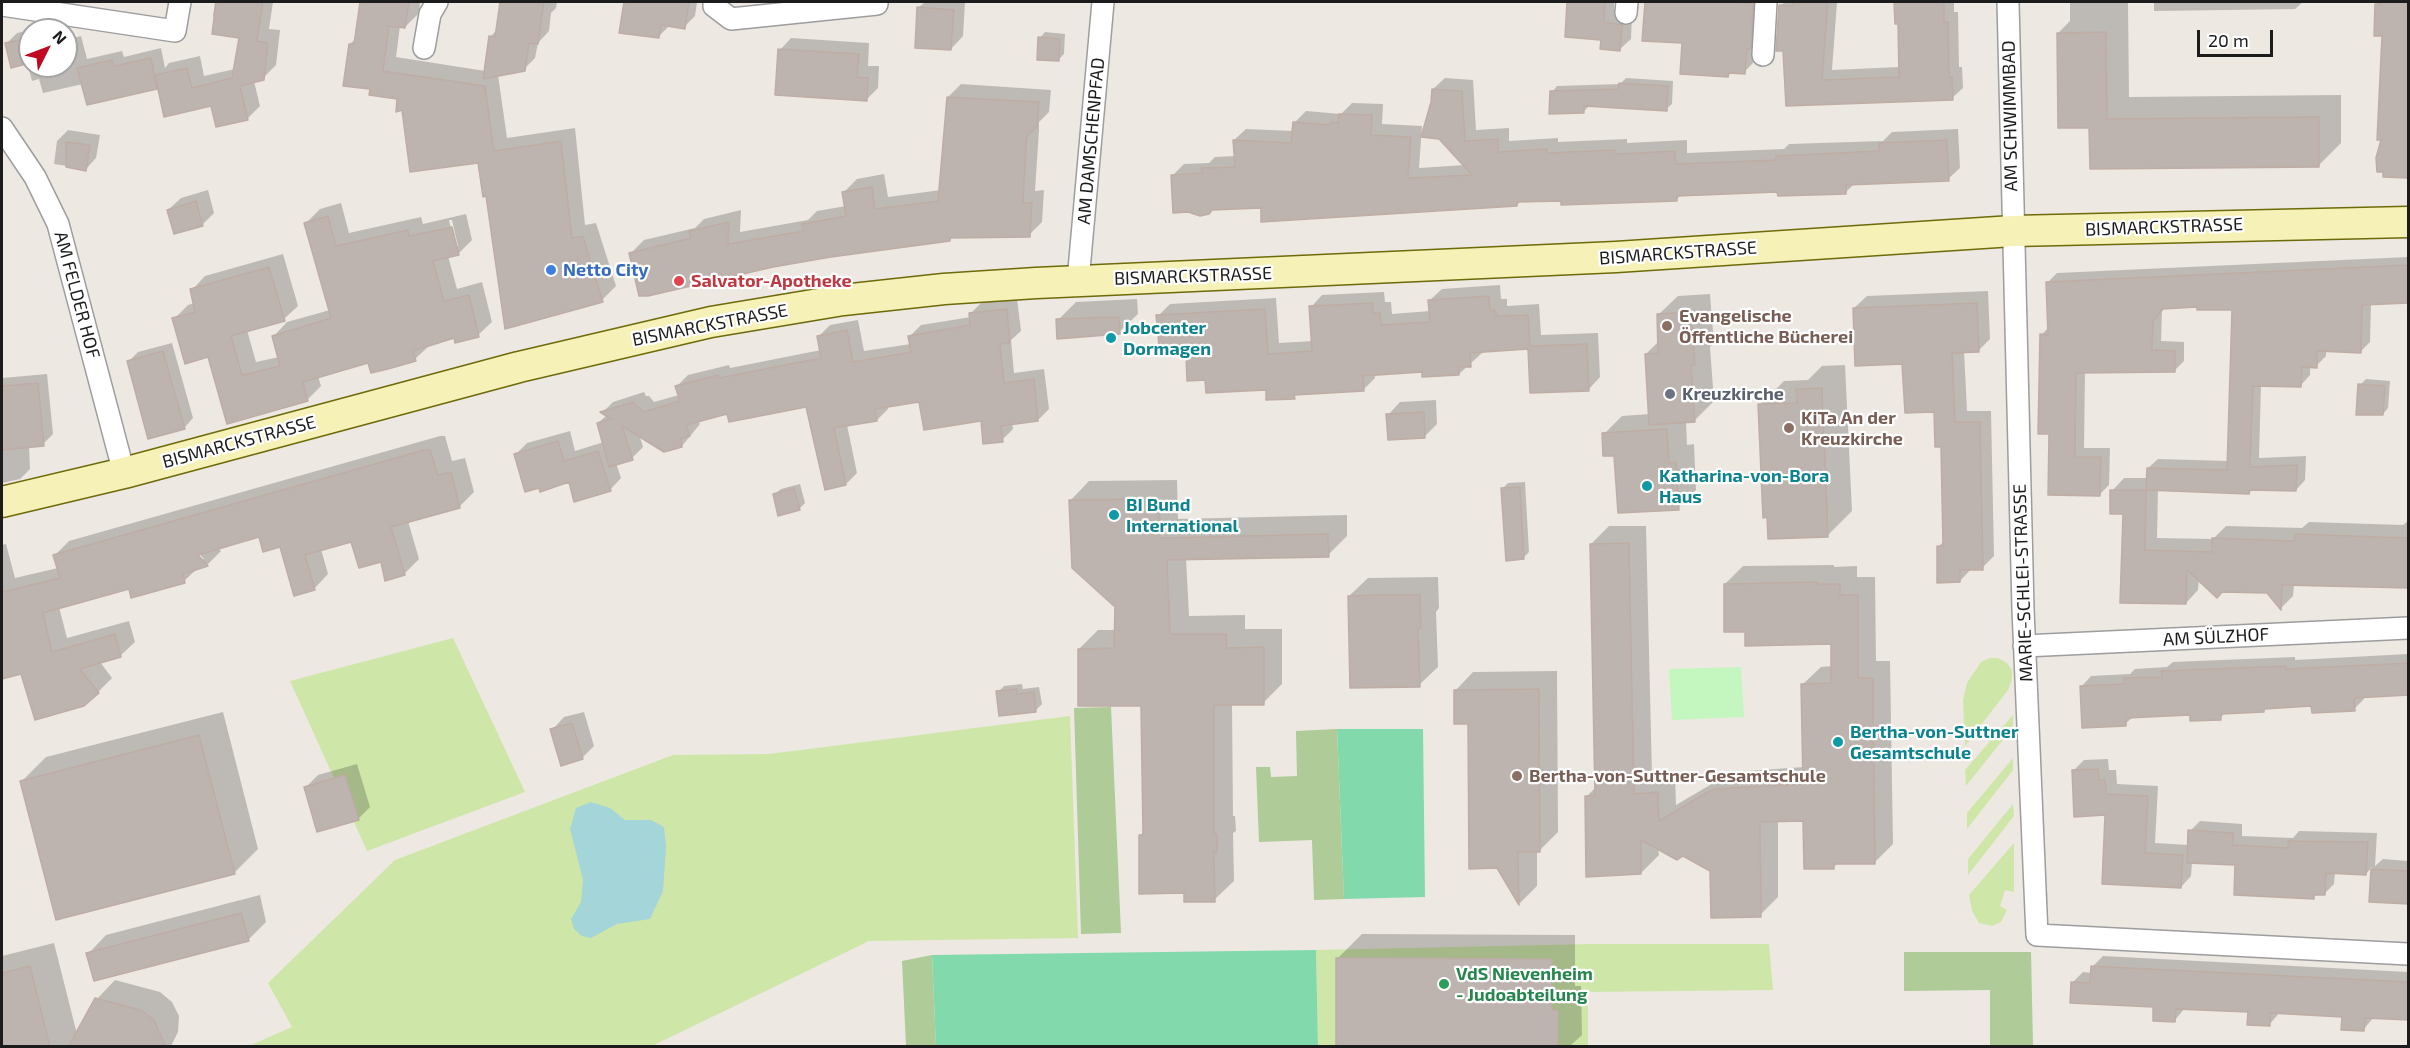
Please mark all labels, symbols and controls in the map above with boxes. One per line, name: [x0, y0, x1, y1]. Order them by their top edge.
north arrow: [18, 18, 78, 78]
scale bar: [2200, 18, 2276, 56]
text: N: [49, 26, 71, 48]
text: 20 m: [2208, 29, 2249, 51]
street label: AM SCHWIMMBAD: [1998, 40, 2022, 192]
street label: AM DAMSCHENPFAD: [1073, 57, 1109, 225]
street label: BISMARCKSTRASSE: [2085, 213, 2243, 241]
street label: AM FELDER HOF: [50, 229, 104, 361]
street label: BISMARCKSTRASSE: [1598, 237, 1758, 269]
place label: Netto City: [563, 259, 649, 281]
street label: BISMARCKSTRASSE: [1114, 262, 1272, 290]
marker: Netto City: [544, 263, 558, 277]
place label: Salvator-Apotheke: [691, 270, 852, 292]
marker: Salvator-Apotheke: [672, 274, 686, 288]
street label: BISMARCKSTRASSE: [630, 299, 790, 351]
place label: Evangelische Öffentliche Bücherei: [1679, 305, 1853, 348]
place label: Jobcenter Dormagen: [1123, 317, 1211, 360]
marker: Evangelische Öffentliche Bücherei: [1660, 319, 1674, 333]
marker: Jobcenter Dormagen: [1104, 331, 1118, 345]
place label: Kreuzkirche: [1682, 383, 1784, 405]
marker: Kreuzkirche: [1663, 387, 1677, 401]
place label: KiTa An der Kreuzkirche: [1801, 407, 1903, 450]
street label: BISMARCKSTRASSE: [160, 411, 318, 473]
marker: KiTa An der Kreuzkirche: [1782, 421, 1796, 435]
place label: Katharina-von-Bora Haus: [1659, 465, 1829, 508]
marker: Katharina-von-Bora Haus: [1640, 479, 1654, 493]
street label: MARIE-SCHLEI-STRASSE: [2009, 484, 2037, 682]
place label: BI Bund International: [1126, 494, 1238, 536]
marker: BI Bund International: [1107, 508, 1121, 522]
street label: AM SÜLZHOF: [2162, 623, 2270, 651]
place label: Bertha-von-Suttner Gesamtschule: [1850, 721, 2019, 764]
marker: Bertha-von-Suttner Gesamtschule: [1831, 735, 1845, 749]
place label: Bertha-von-Suttner-Gesamtschule: [1529, 765, 1826, 787]
marker: Bertha-von-Suttner-Gesamtschule: [1510, 769, 1524, 783]
place label: VdS Nievenheim - Judoabteilung: [1456, 963, 1593, 1006]
marker: VdS Nievenheim - Judoabteilung: [1437, 977, 1451, 991]

